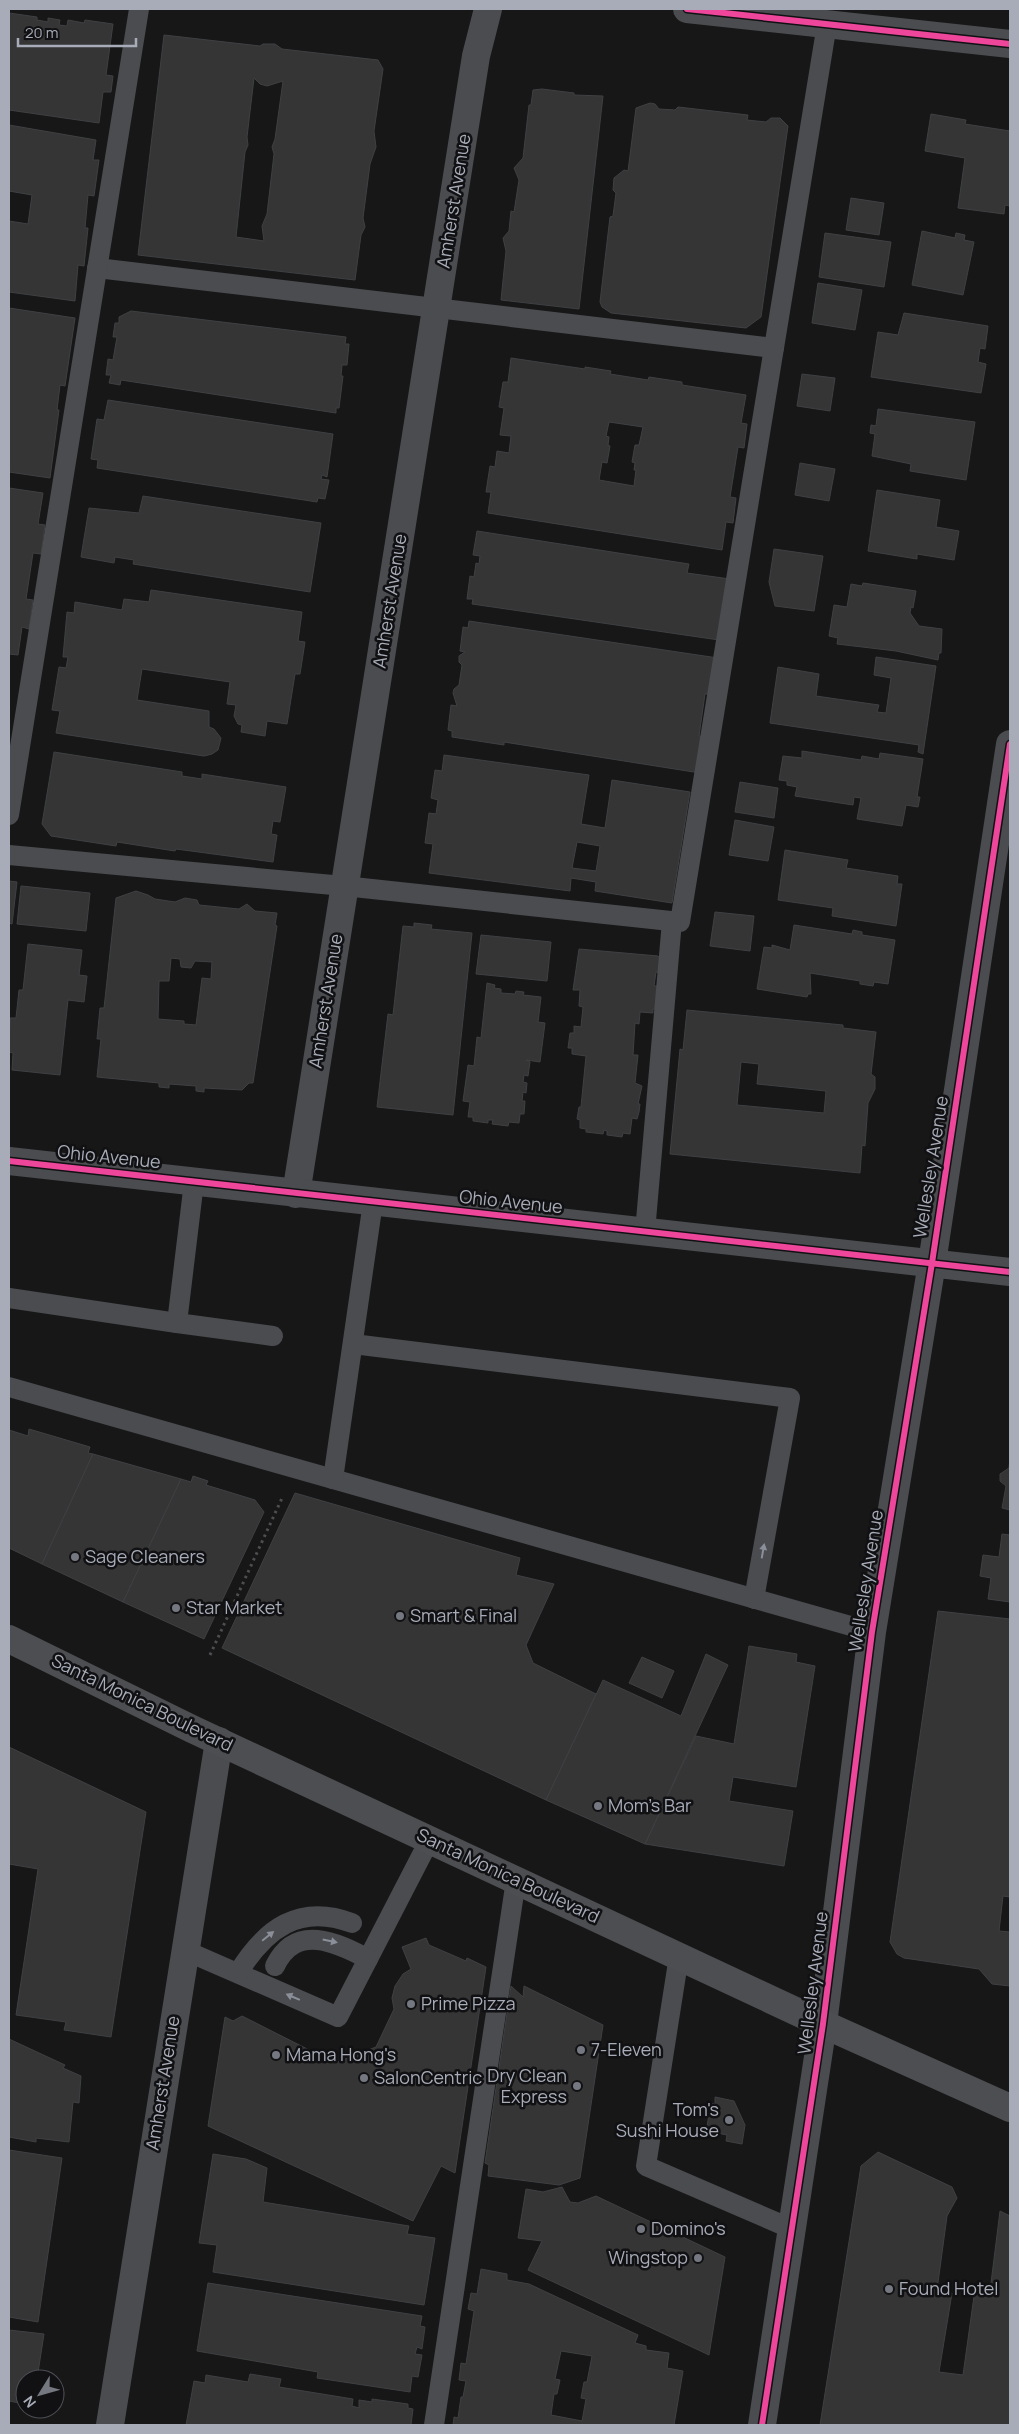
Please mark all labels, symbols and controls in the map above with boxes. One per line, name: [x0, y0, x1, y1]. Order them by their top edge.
scale bar: [18, 15, 135, 47]
text: 20 m: [25, 22, 58, 43]
street label: Amherst Avenue: [431, 132, 475, 270]
street label: Amherst Avenue: [367, 532, 411, 670]
street label: Amherst Avenue: [303, 932, 347, 1070]
street label: Wellesley Avenue: [907, 1094, 953, 1240]
street label: Ohio Avenue: [56, 1139, 162, 1173]
street label: Ohio Avenue: [458, 1184, 564, 1218]
street label: Wellesley Avenue: [842, 1508, 888, 1654]
one-way arrow: [759, 1542, 767, 1558]
place label: Sage Cleaners: [85, 1544, 205, 1568]
marker: Sage Cleaners: [69, 1551, 81, 1563]
place label: Star Market: [186, 1595, 283, 1619]
marker: Star Market: [170, 1602, 182, 1614]
place label: Smart & Final: [410, 1603, 517, 1627]
marker: Smart & Final: [394, 1610, 406, 1622]
street label: Santa Monica Boulevard: [48, 1648, 237, 1757]
place label: Mom's Bar: [608, 1793, 692, 1817]
marker: Mom's Bar: [592, 1800, 604, 1812]
street label: Santa Monica Boulevard: [413, 1822, 604, 1928]
street label: Wellesley Avenue: [791, 1910, 833, 2056]
one-way arrow: [261, 1930, 274, 1941]
one-way arrow: [322, 1937, 337, 1945]
place label: Prime Pizza: [421, 1991, 516, 2015]
one-way arrow: [286, 1993, 300, 2001]
marker: Prime Pizza: [405, 1998, 417, 2010]
street label: Amherst Avenue: [140, 2014, 184, 2152]
place label: 7-Eleven: [591, 2037, 662, 2061]
place label: Mama Hong's: [286, 2042, 396, 2066]
marker: 7-Eleven: [575, 2044, 587, 2056]
marker: Mama Hong's: [270, 2049, 282, 2061]
place label: Dry Clean Express: [487, 2063, 567, 2108]
place label: SalonCentric: [374, 2065, 482, 2089]
marker: SalonCentric: [358, 2072, 370, 2084]
marker: Dry Clean Express: [571, 2080, 583, 2092]
place label: Tom's Sushi House: [616, 2097, 719, 2142]
marker: Tom's Sushi House: [723, 2114, 735, 2126]
place label: Domino's: [651, 2216, 726, 2240]
marker: Domino's: [635, 2223, 647, 2235]
place label: Wingstop: [608, 2245, 688, 2269]
marker: Wingstop: [692, 2252, 704, 2264]
place label: Found Hotel: [899, 2276, 999, 2300]
marker: Found Hotel: [883, 2283, 895, 2295]
north arrow: [15, 2369, 65, 2419]
text: N: [19, 2392, 40, 2412]

